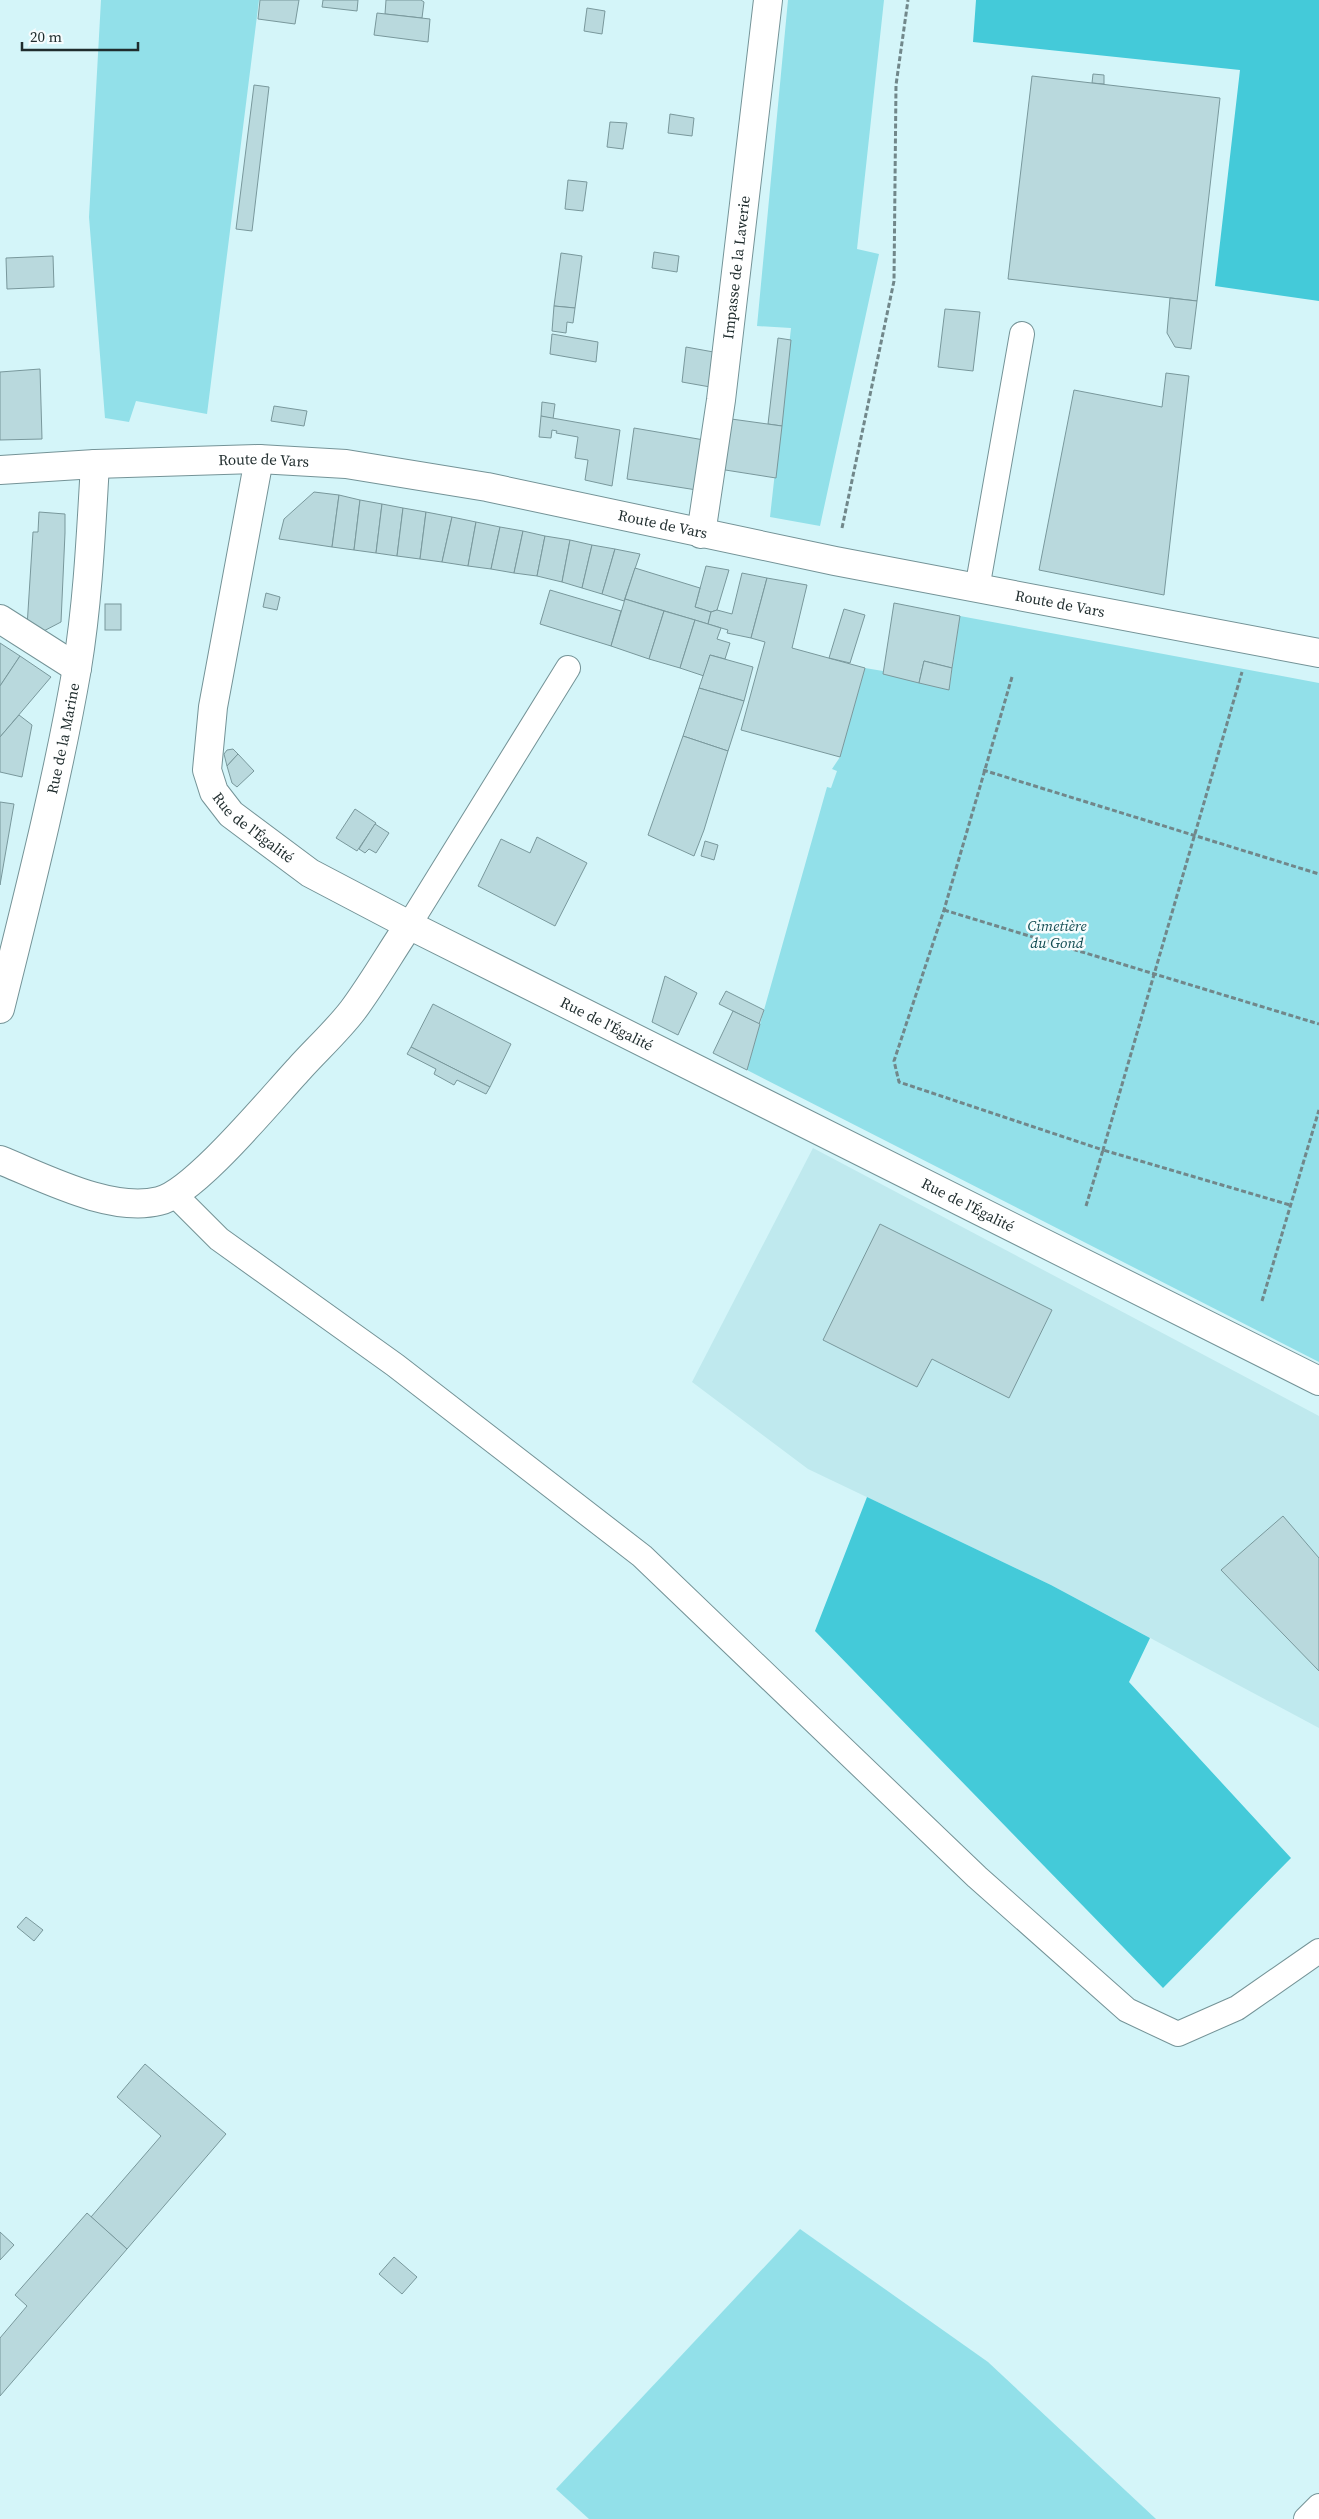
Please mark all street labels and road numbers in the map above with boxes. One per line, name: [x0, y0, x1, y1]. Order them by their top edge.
street label: Impasse de la Laverie: [717, 194, 755, 340]
street label: Route de Vars: [218, 448, 310, 472]
street label: Route de Vars: [616, 504, 710, 544]
street label: Route de Vars: [1013, 584, 1107, 622]
street label: Rue de la Marine: [41, 681, 84, 796]
street label: Rue de l'Égalité: [208, 787, 299, 868]
street label: Rue de l'Égalité: [557, 992, 657, 1056]
street label: Rue de l'Égalité: [918, 1173, 1019, 1237]

